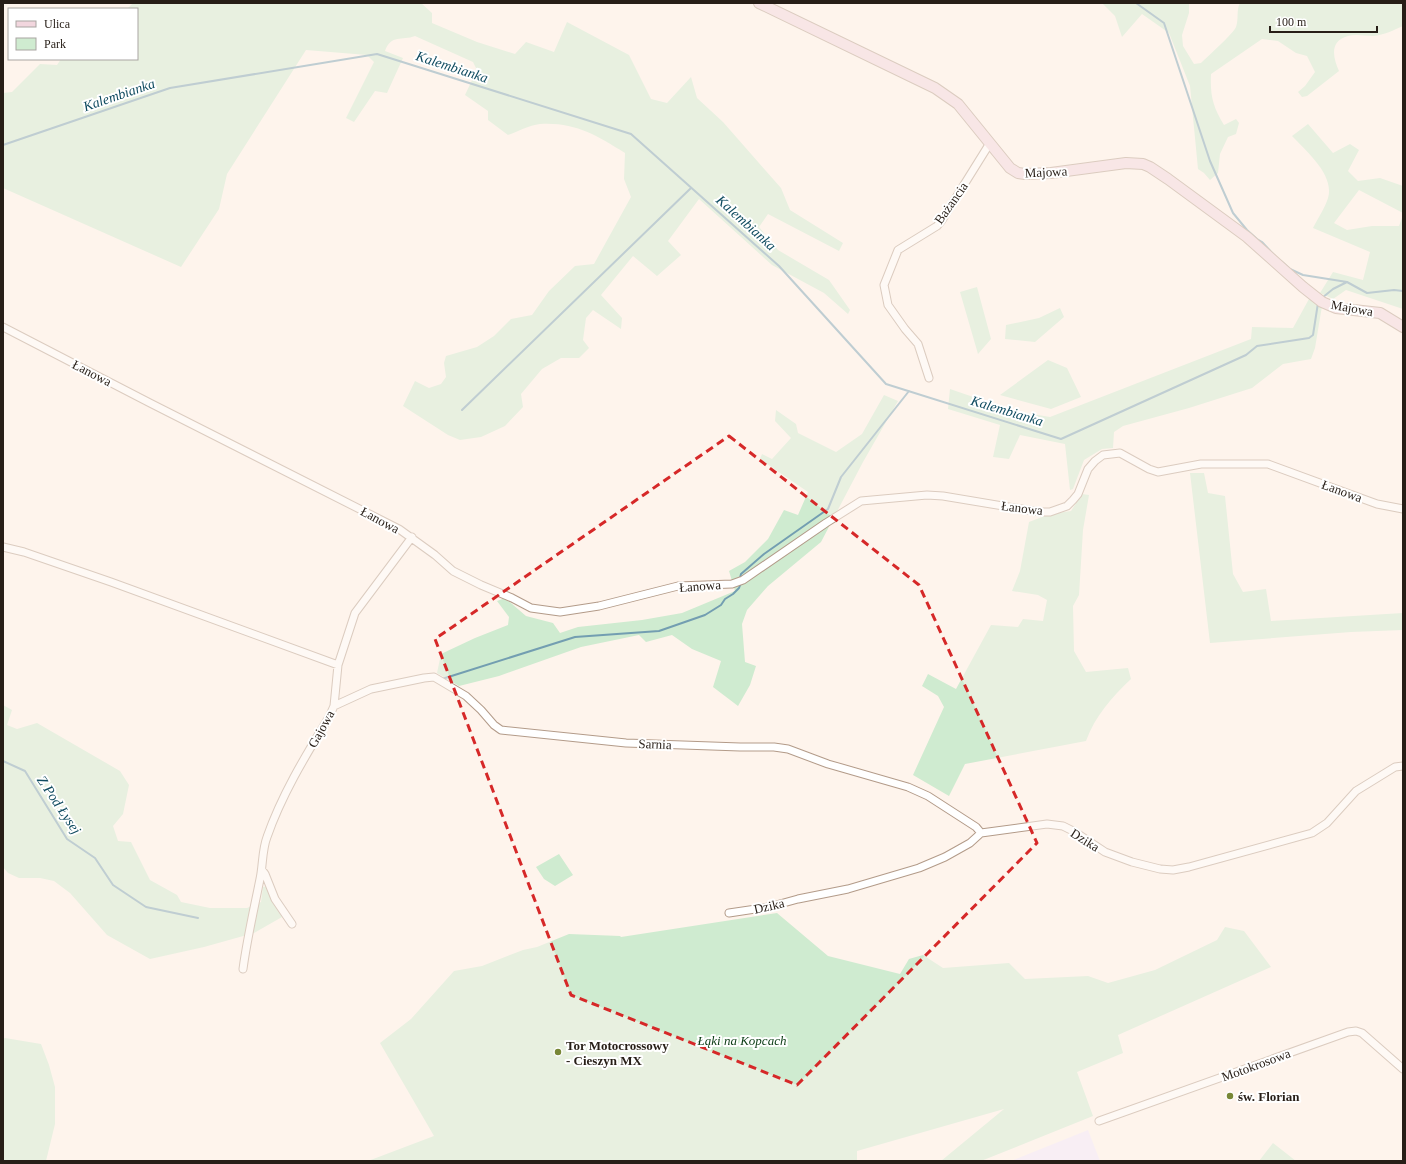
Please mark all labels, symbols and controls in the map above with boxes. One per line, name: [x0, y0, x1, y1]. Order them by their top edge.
legend: [8, 8, 138, 60]
scale bar: [1270, 8, 1377, 34]
text: 100 m: [1276, 15, 1307, 29]
text: Ulica: [44, 17, 71, 31]
text: Park: [44, 37, 66, 51]
water label: Kalembianka: [413, 48, 490, 86]
water label: Kalembianka: [80, 76, 157, 115]
street label: Majowa: [1024, 163, 1068, 181]
street label: Bażancia: [931, 179, 971, 227]
water label: Kalembianka: [712, 192, 779, 254]
street label: Majowa: [1330, 297, 1374, 319]
street label: Łanowa: [70, 357, 114, 389]
water label: Kalembianka: [968, 393, 1045, 429]
street label: Łanowa: [1320, 477, 1364, 505]
street label: Łanowa: [1000, 498, 1044, 518]
street label: Łanowa: [358, 504, 402, 537]
street label: Łanowa: [679, 577, 722, 595]
street label: Gajowa: [305, 707, 337, 750]
street label: Sarnia: [638, 736, 672, 752]
water label: Z Pod Łysej: [34, 773, 84, 837]
street label: Dzika: [1068, 825, 1102, 855]
street label: Dzika: [752, 895, 786, 917]
park label: Łąki na Kopcach: [697, 1033, 786, 1048]
place label: Tor Motocrossowy - Cieszyn MX: [566, 1038, 669, 1068]
street label: Motokrosowa: [1220, 1046, 1293, 1084]
marker: Tor Motocrossowy - Cieszyn MX: [553, 1047, 563, 1057]
place label: św. Florian: [1238, 1089, 1300, 1104]
marker: św. Florian: [1225, 1091, 1235, 1101]

